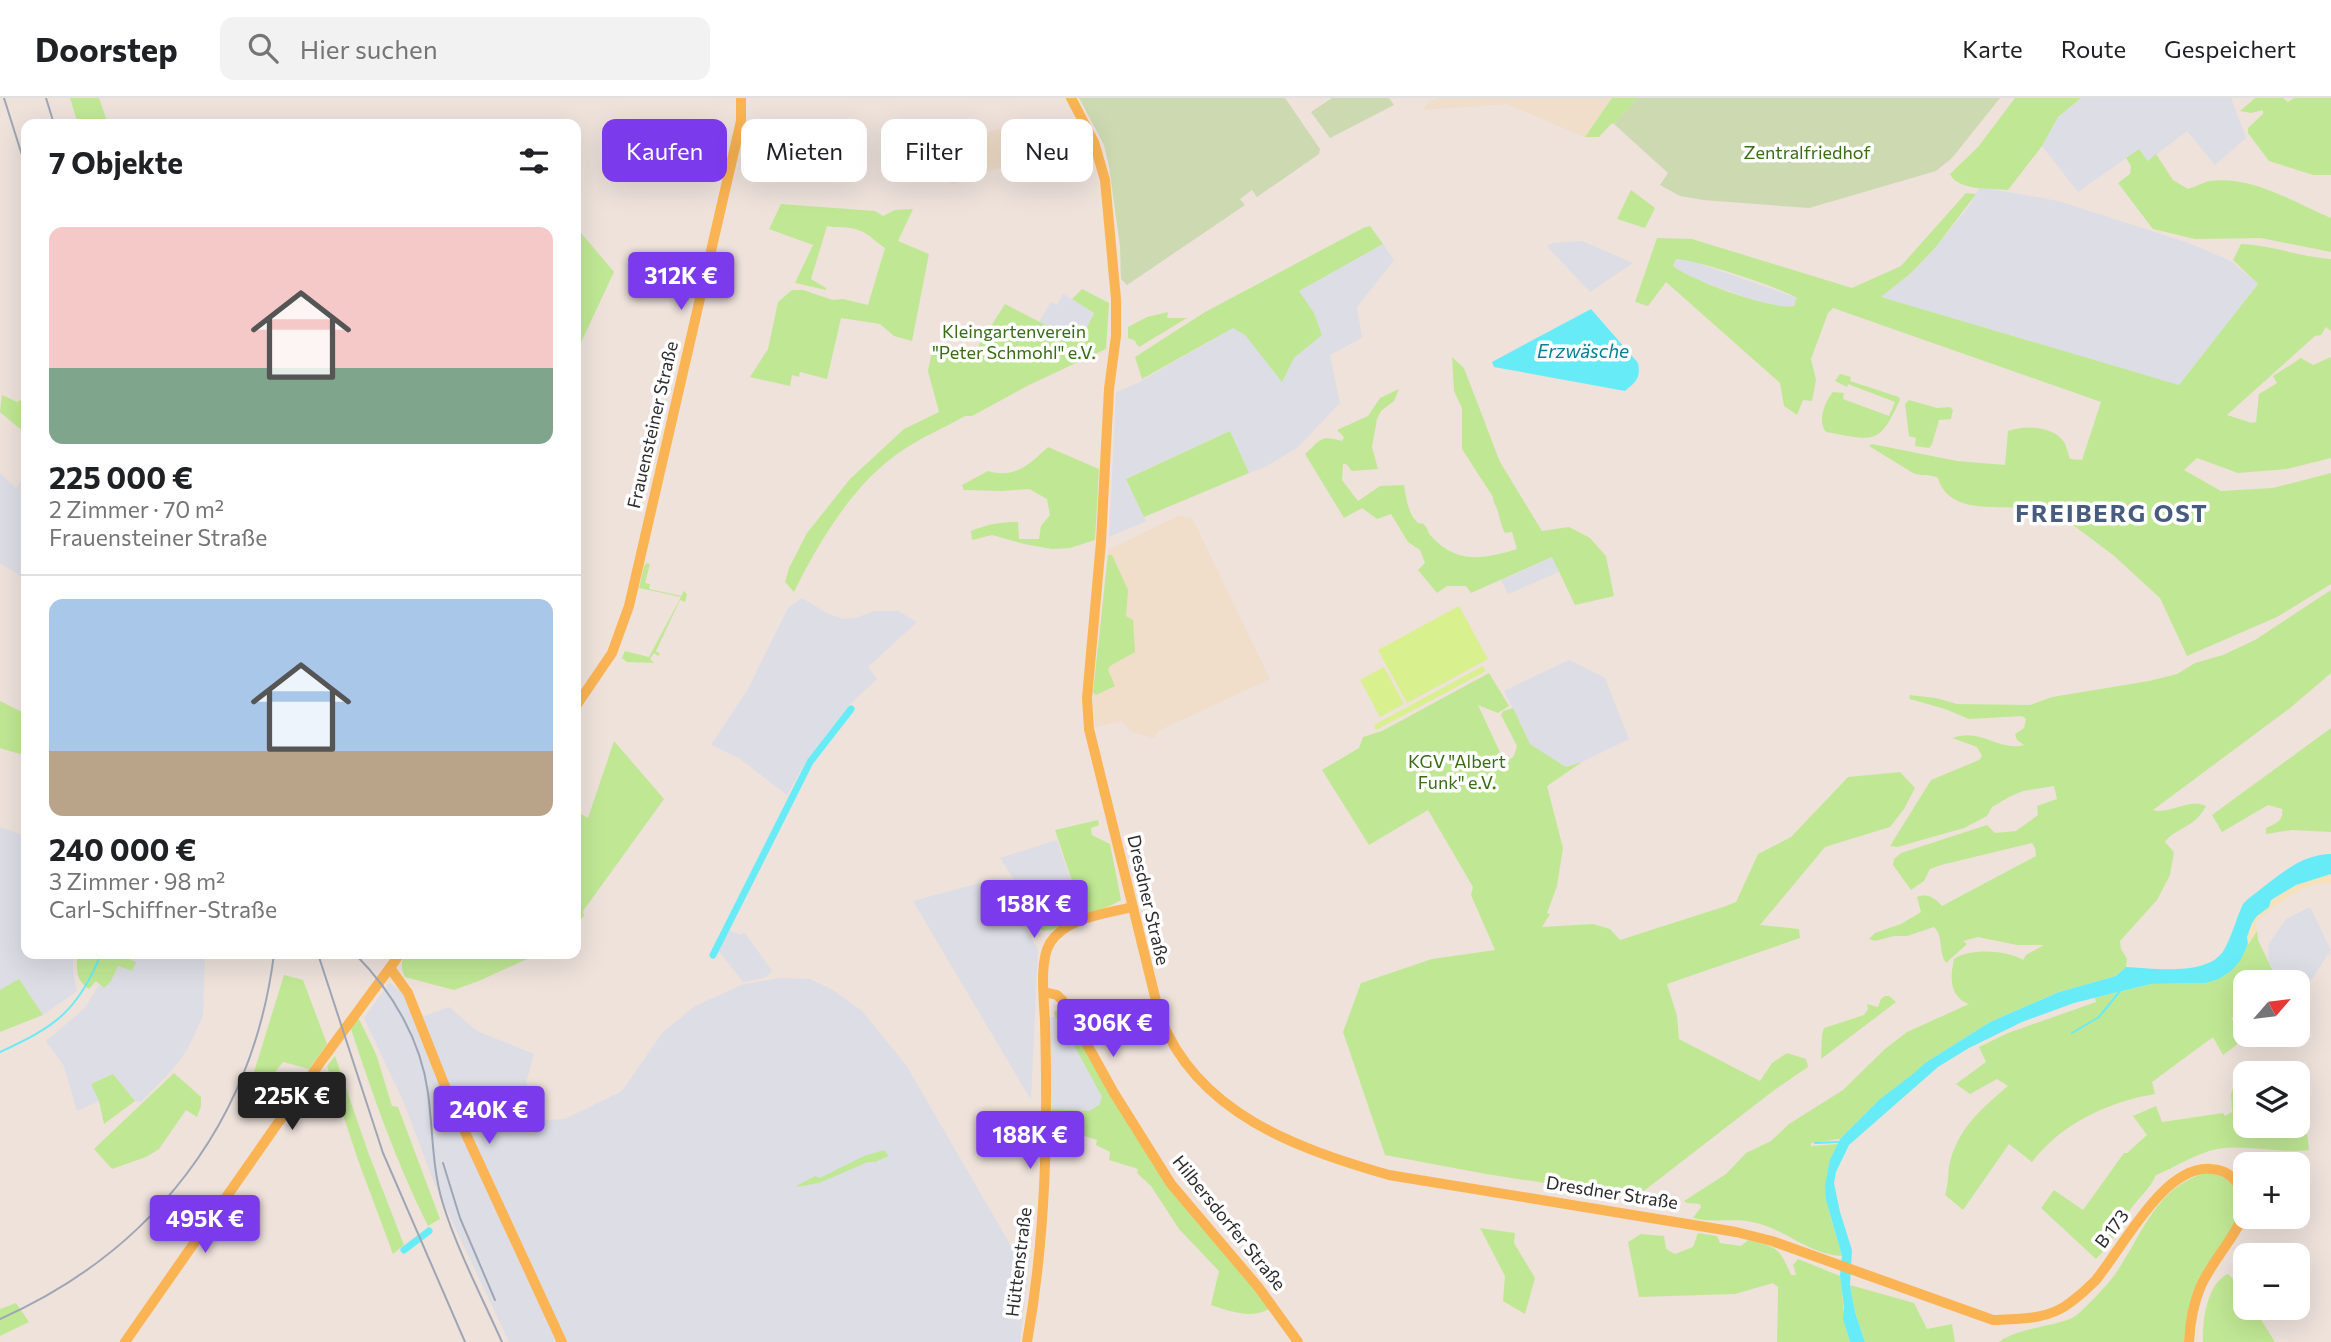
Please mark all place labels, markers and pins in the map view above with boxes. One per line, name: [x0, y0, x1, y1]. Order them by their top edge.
pin: 312K €: [624, 252, 738, 312]
pin: 158K €: [977, 880, 1091, 940]
pin: 306K €: [1056, 1000, 1170, 1059]
pin: 225K €: [235, 1072, 349, 1132]
pin: 240K €: [432, 1086, 546, 1146]
pin: 188K €: [973, 1112, 1087, 1171]
pin: 495K €: [148, 1196, 262, 1255]

